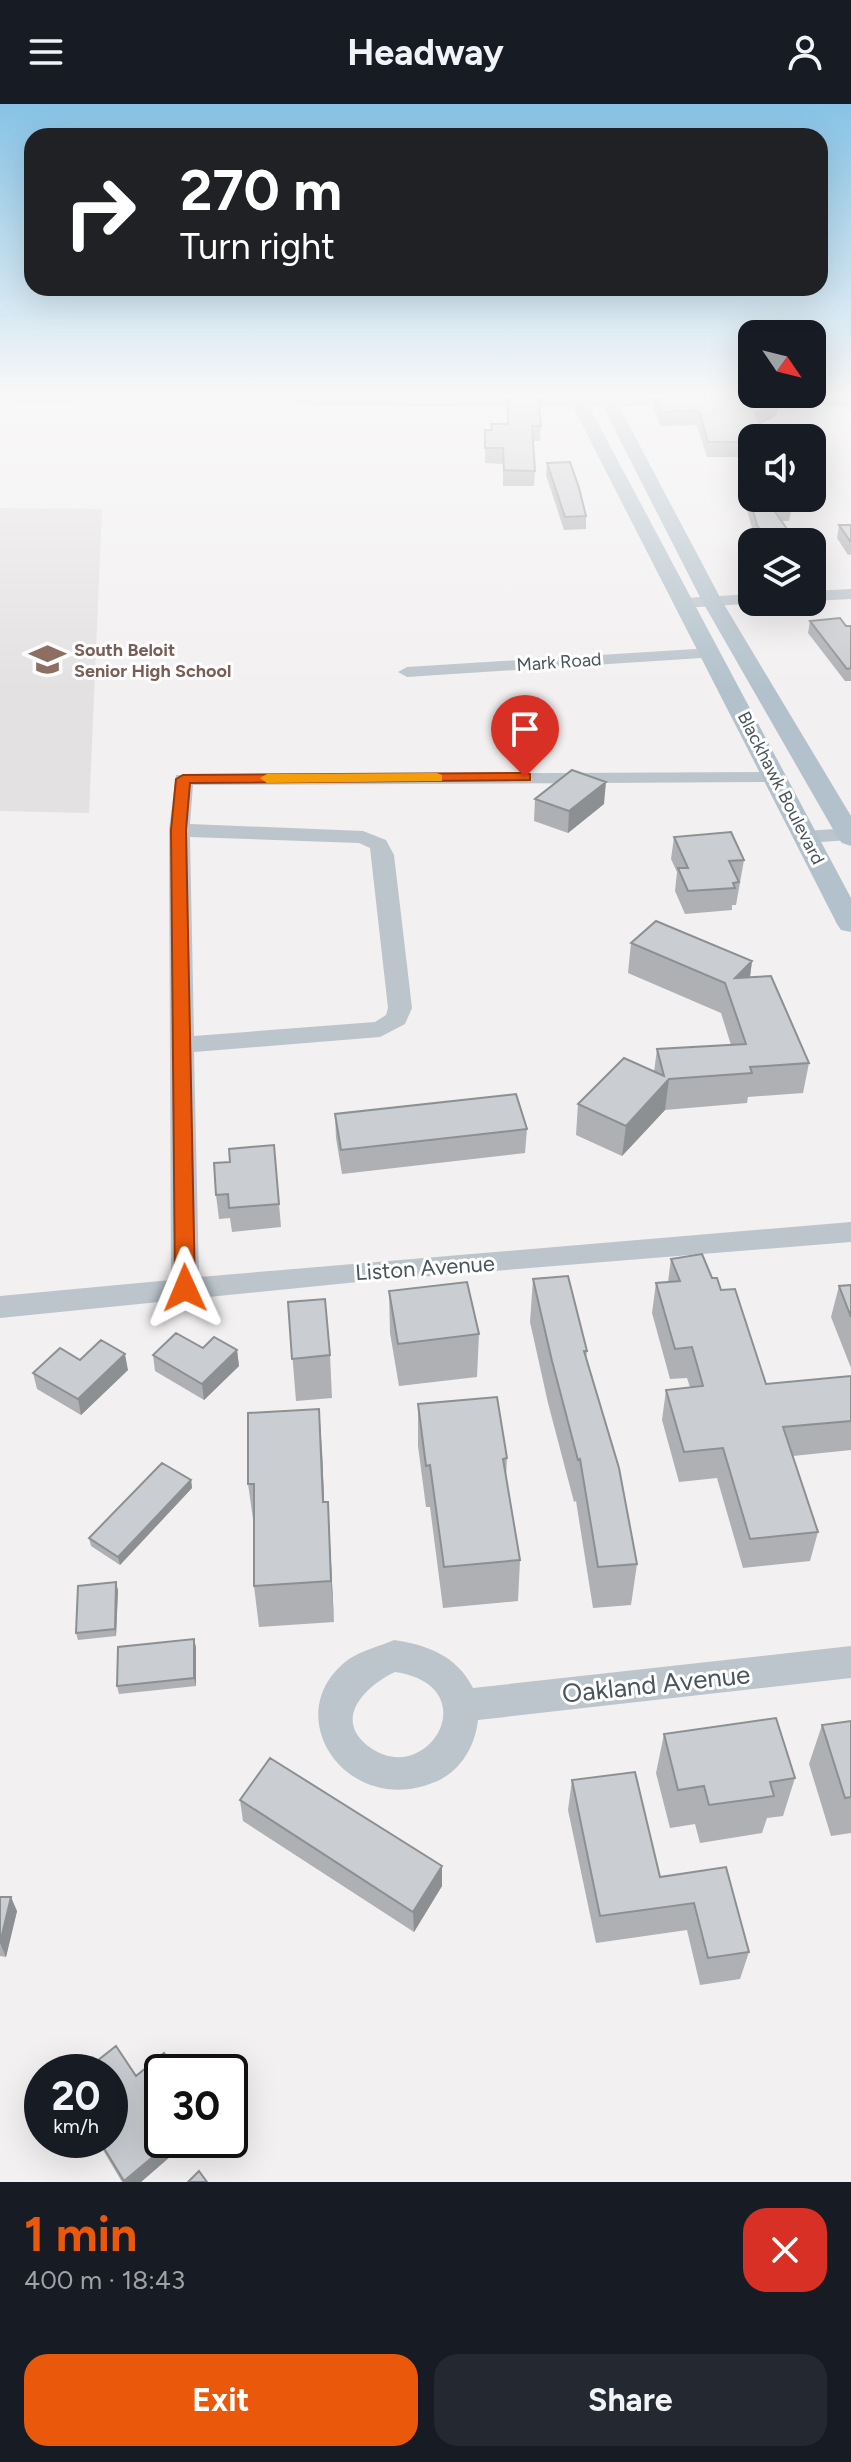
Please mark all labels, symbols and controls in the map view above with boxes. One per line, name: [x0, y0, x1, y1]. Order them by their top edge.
icon: menu: [24, 30, 68, 74]
icon: person: [783, 30, 827, 74]
text: Headway: [347, 31, 504, 74]
text: 270 m: [180, 157, 342, 224]
icon: right: [48, 160, 152, 264]
text: Turn right: [180, 225, 335, 268]
north arrow: [738, 320, 826, 408]
map controls: [738, 320, 826, 616]
button: sound: [738, 424, 826, 512]
button: layers: [738, 528, 826, 616]
place label: South Beloit Senior High School: [74, 639, 231, 682]
school or university icon: South Beloit Senior High School: [29, 641, 67, 679]
street label: Mark Road: [516, 648, 602, 676]
pin: [491, 695, 559, 777]
icon: arrive: [503, 707, 547, 751]
street label: Blackhawk Boulevard: [733, 708, 829, 868]
position arrow: [143, 1246, 227, 1330]
street label: Liston Avenue: [354, 1250, 496, 1286]
street label: Oakland Avenue: [560, 1658, 752, 1710]
speed limit sign: 30: [144, 2054, 248, 2158]
text: 20: [51, 2072, 101, 2120]
text: km/h: [53, 2114, 99, 2138]
text: 1 min: [24, 2205, 137, 2263]
button: close: [743, 2208, 827, 2292]
text: 400 m · 18:43: [24, 2264, 185, 2296]
button: Exit: [24, 2354, 418, 2446]
button: Share: [434, 2354, 827, 2446]

